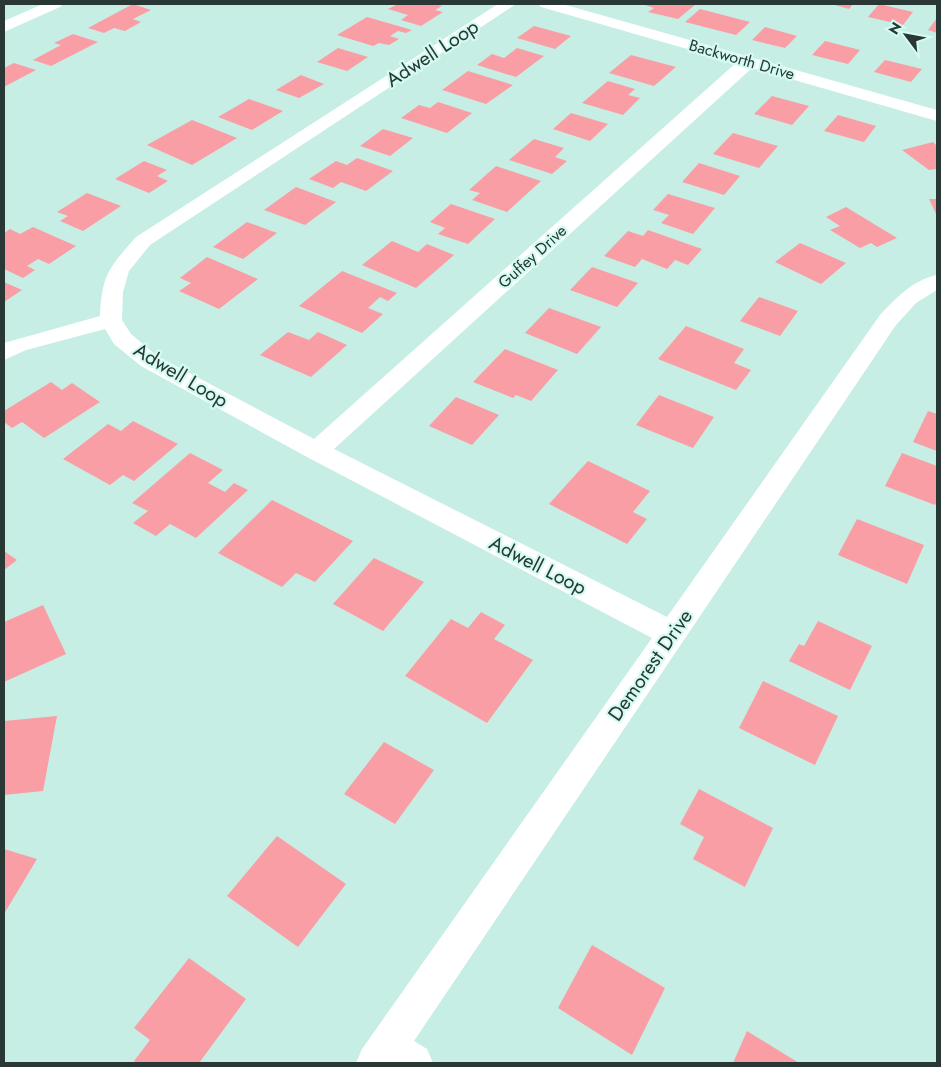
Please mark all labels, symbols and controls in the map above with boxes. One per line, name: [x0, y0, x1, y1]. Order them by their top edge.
north arrow: [881, 10, 931, 60]
street label: Adwell Loop: [380, 12, 484, 94]
text: N: [884, 18, 906, 38]
street label: Backworth Drive: [686, 33, 797, 86]
street label: Guffey Drive: [493, 219, 572, 293]
street label: Adwell Loop: [128, 336, 233, 415]
street label: Adwell Loop: [484, 529, 591, 602]
street label: Demorest Drive: [601, 603, 700, 727]

